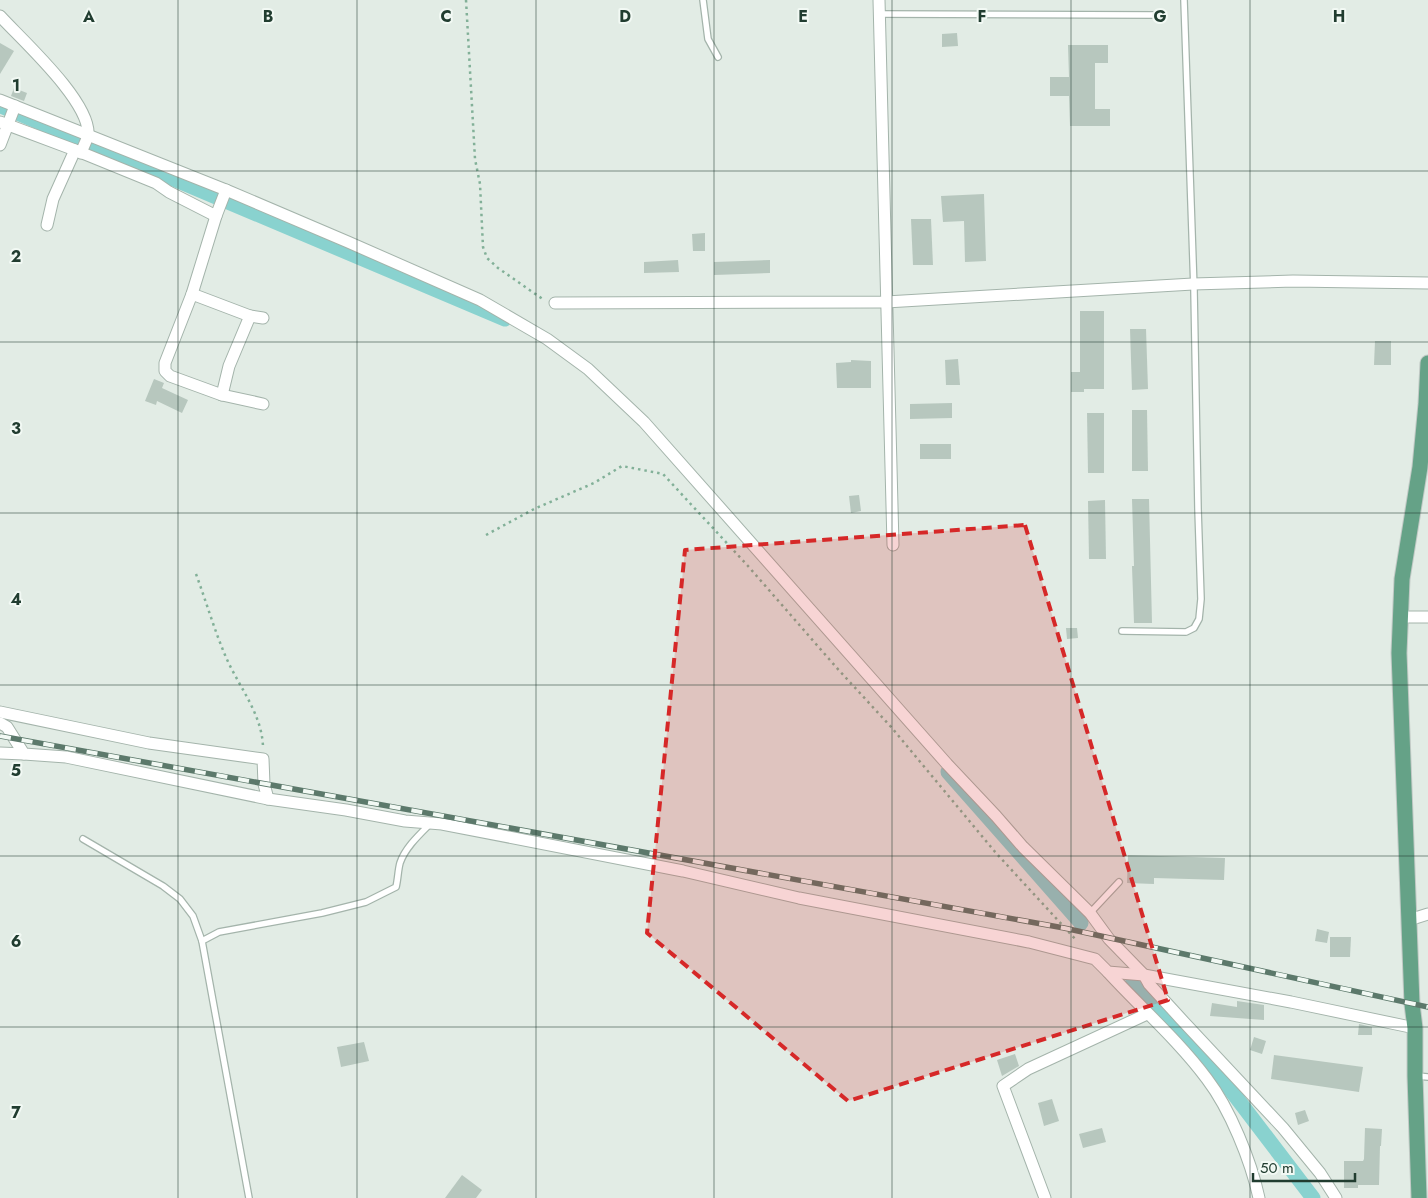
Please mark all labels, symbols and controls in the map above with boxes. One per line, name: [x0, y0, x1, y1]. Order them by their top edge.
text: A: [82, 5, 95, 28]
text: B: [263, 5, 273, 28]
text: C: [440, 5, 452, 28]
text: D: [619, 5, 631, 28]
text: E: [798, 5, 808, 28]
text: F: [978, 5, 986, 28]
text: G: [1153, 5, 1167, 28]
text: H: [1333, 5, 1345, 28]
text: 1: [12, 74, 20, 97]
text: 2: [11, 245, 21, 268]
text: 3: [11, 417, 21, 440]
text: 4: [10, 588, 22, 611]
text: 5: [11, 759, 21, 782]
text: 6: [11, 930, 21, 953]
text: 7: [11, 1101, 21, 1124]
scale bar: [1253, 1150, 1356, 1182]
text: 50 m: [1260, 1157, 1294, 1179]

